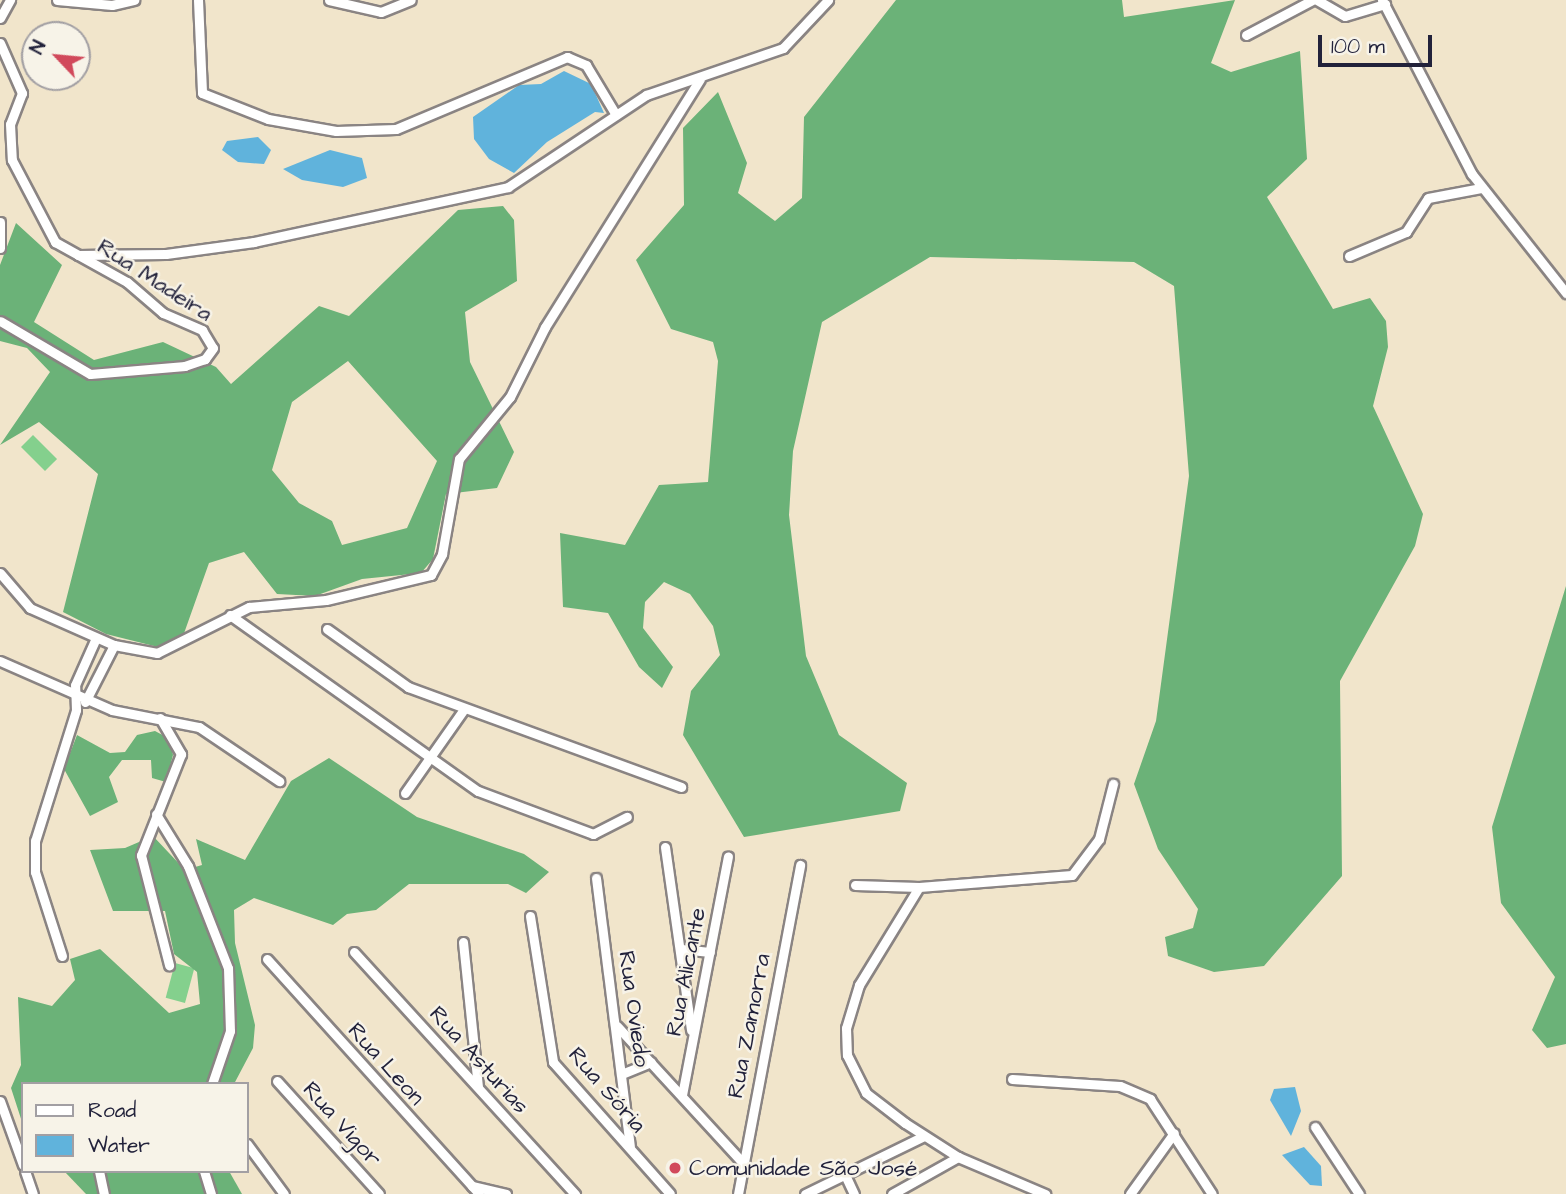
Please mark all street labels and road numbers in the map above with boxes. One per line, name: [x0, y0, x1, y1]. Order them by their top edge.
street label: Rua Madeira: [92, 233, 218, 327]
street label: Rua Alicante: [660, 905, 712, 1039]
street label: Rua Oviedo: [612, 949, 656, 1069]
street label: Rua Zamorra: [721, 951, 777, 1101]
street label: Rua Asturias: [423, 1000, 535, 1120]
street label: Rua Leon: [342, 1017, 430, 1111]
street label: Rua Sória: [562, 1041, 652, 1139]
street label: Rua Vigor: [297, 1076, 387, 1172]

